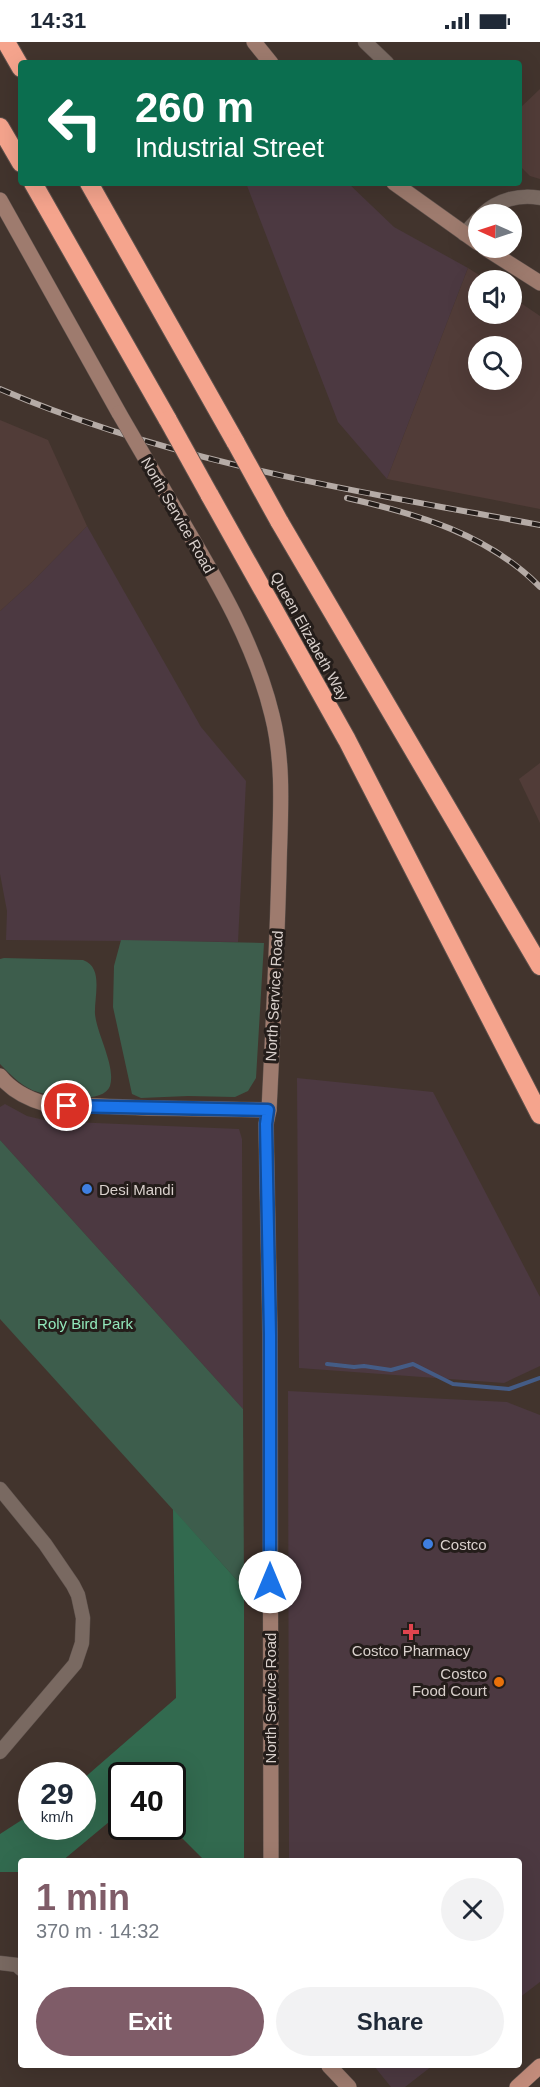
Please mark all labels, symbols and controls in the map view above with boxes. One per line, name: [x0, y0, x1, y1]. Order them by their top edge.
text: 14:31: [30, 8, 86, 33]
icon: left: [36, 84, 114, 162]
text: 260 m: [135, 84, 254, 131]
text: Industrial Street: [135, 133, 324, 163]
north arrow: [468, 204, 522, 258]
map controls: [468, 204, 522, 390]
button: sound: [468, 270, 522, 324]
button: search: [468, 336, 522, 390]
street label: North Service Road: [138, 454, 218, 576]
street label: Queen Elizabeth Way: [268, 569, 353, 704]
street label: North Service Road: [262, 930, 286, 1062]
pin: [41, 1080, 92, 1131]
icon: arrive: [50, 1089, 83, 1122]
place label: Desi Mandi: [99, 1181, 174, 1198]
marker: Desi Mandi: [80, 1182, 94, 1196]
park label: Roly Bird Park: [37, 1315, 133, 1332]
place label: Costco: [440, 1536, 487, 1553]
marker: Costco: [421, 1537, 435, 1551]
position arrow: [238, 1550, 302, 1614]
marker: Costco Pharmacy: [404, 1625, 418, 1639]
street label: North Service Road: [262, 1633, 279, 1763]
place label: Costco Pharmacy: [352, 1642, 471, 1659]
place label: Costco Food Court: [412, 1665, 488, 1699]
marker: Costco Food Court: [492, 1675, 506, 1689]
speed limit sign: 40: [108, 1762, 186, 1840]
text: 29: [40, 1777, 74, 1810]
text: km/h: [41, 1808, 73, 1825]
text: 1 min: [36, 1877, 130, 1918]
button: close: [441, 1878, 504, 1941]
text: 370 m · 14:32: [36, 1920, 159, 1942]
button: Exit: [36, 1987, 264, 2056]
button: Share: [276, 1987, 504, 2056]

